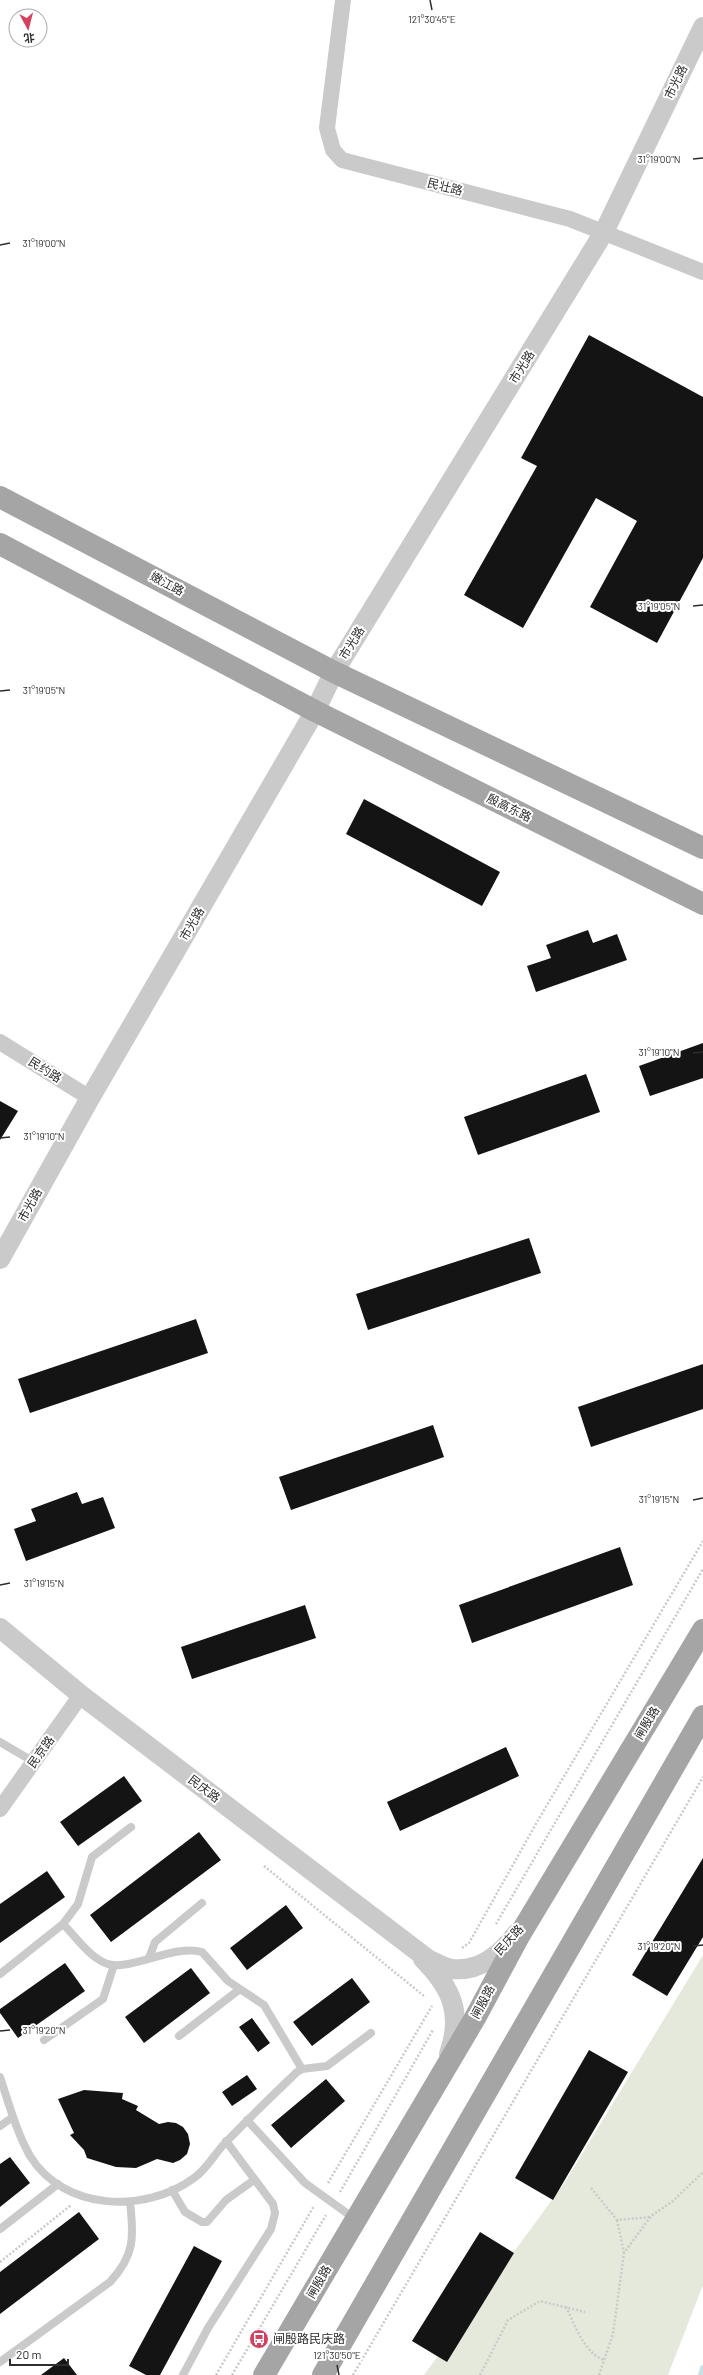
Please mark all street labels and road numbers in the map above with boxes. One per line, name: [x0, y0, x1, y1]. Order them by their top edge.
street label: 市光路: [661, 62, 689, 101]
street label: 民壮路: [426, 175, 464, 197]
street label: 市光路: [506, 347, 537, 385]
street label: 嫩江路: [148, 568, 187, 598]
street label: 市光路: [336, 623, 367, 661]
street label: 殷高东路: [485, 790, 534, 824]
street label: 市光路: [176, 904, 206, 943]
street label: 民约路: [27, 1054, 65, 1085]
street label: 市光路: [14, 1185, 44, 1224]
street label: 闸殷路: [631, 1703, 661, 1742]
street label: 民京路: [24, 1733, 56, 1770]
street label: 民庆路: [186, 1772, 223, 1805]
street label: 民庆路: [491, 1921, 526, 1957]
street label: 闸殷路: [467, 1982, 497, 2021]
street label: 闸殷路: [303, 2262, 333, 2301]

